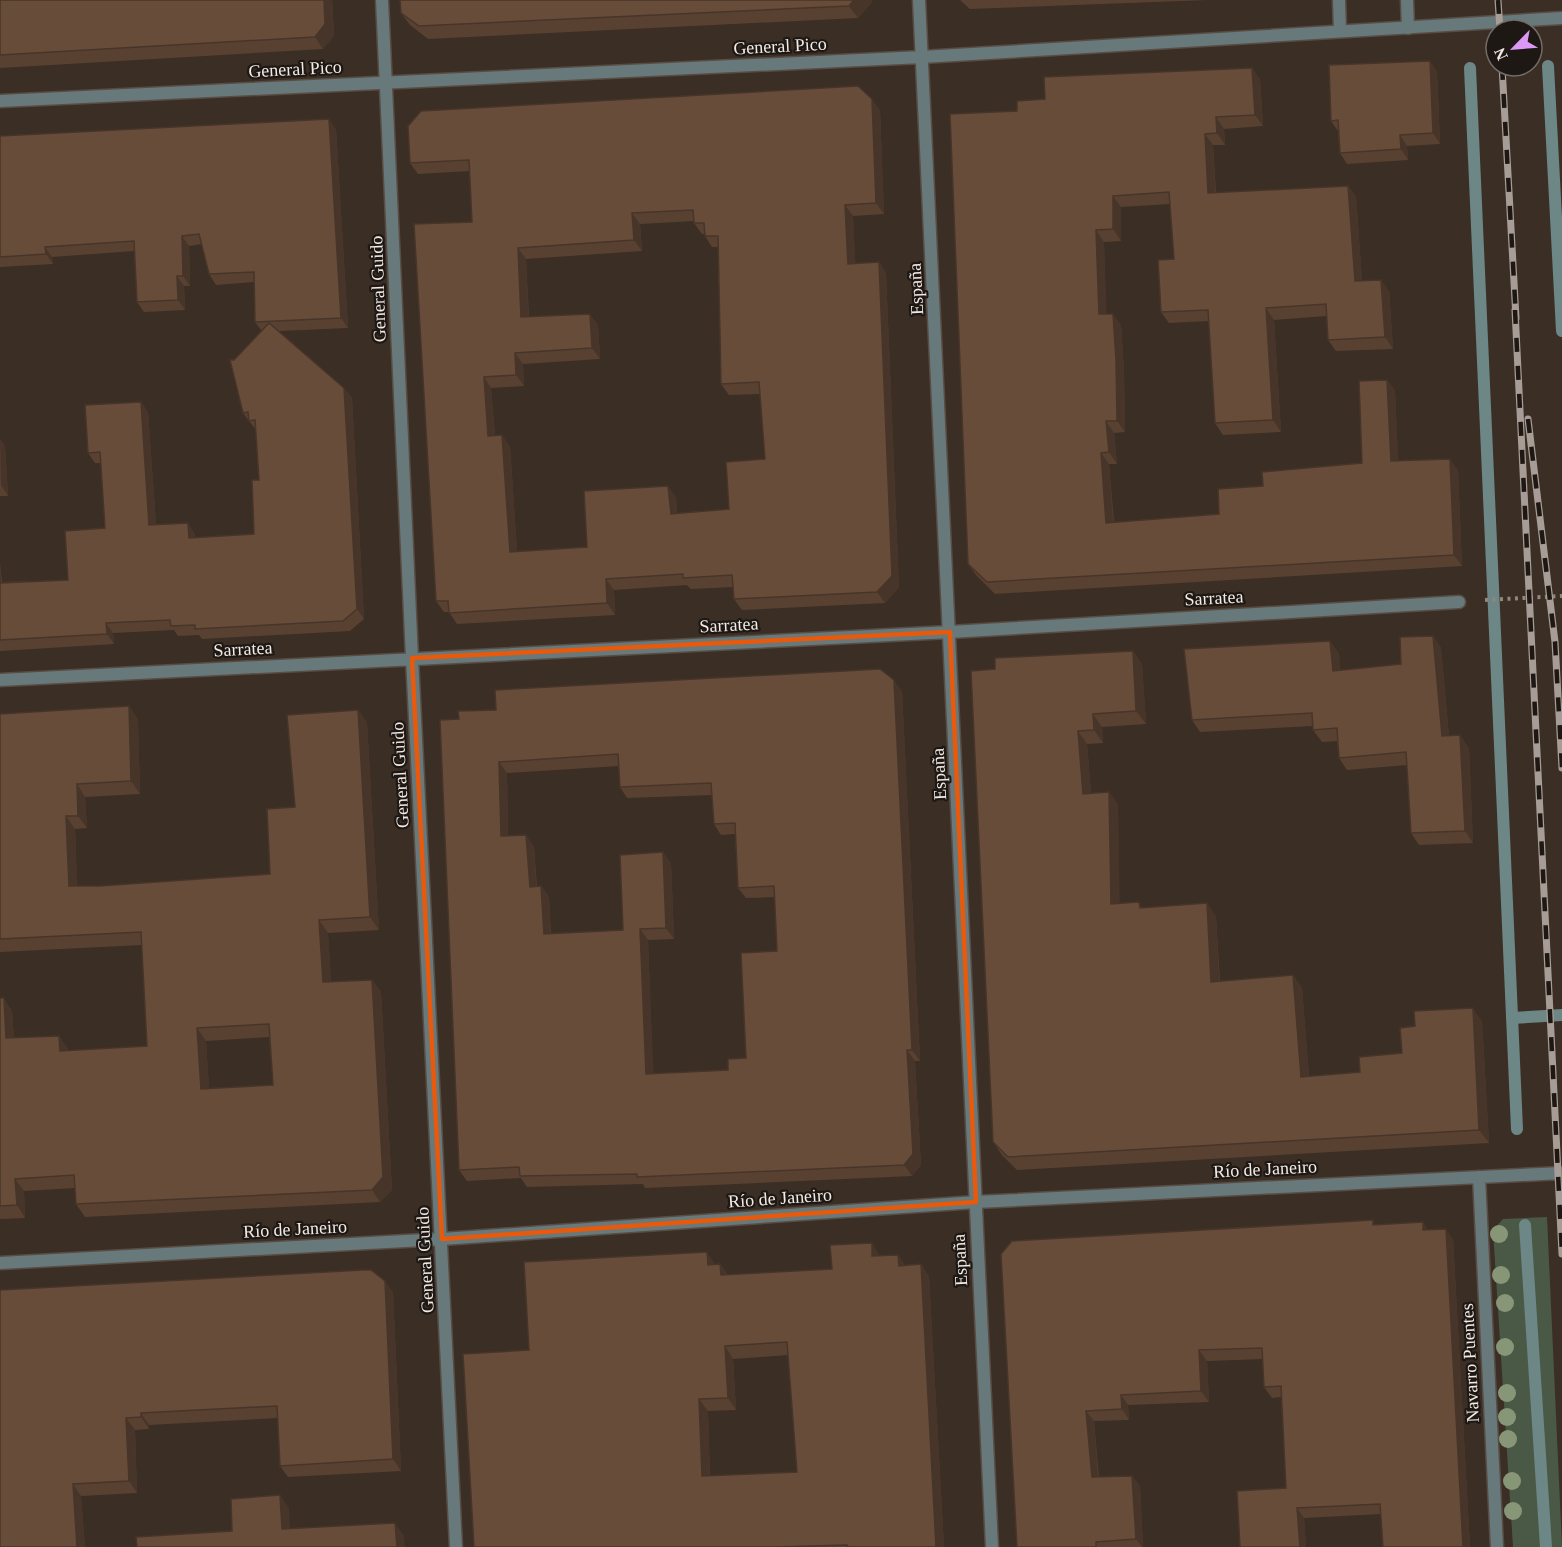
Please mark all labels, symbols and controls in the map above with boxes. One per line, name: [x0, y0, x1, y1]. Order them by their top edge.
north arrow: [1484, 18, 1544, 78]
street label: General Pico: [733, 34, 827, 58]
text: N: [1491, 45, 1511, 63]
street label: General Pico: [248, 57, 342, 81]
street label: General Guido: [366, 235, 390, 343]
street label: España: [905, 263, 927, 315]
street label: Sarratea: [1184, 586, 1244, 610]
street label: Sarratea: [699, 613, 759, 637]
street label: Sarratea: [213, 637, 273, 661]
street label: General Guido: [387, 721, 413, 829]
street label: España: [928, 748, 950, 800]
street label: Río de Janeiro: [1213, 1156, 1317, 1182]
street label: Río de Janeiro: [727, 1184, 833, 1212]
street label: General Guido: [412, 1206, 438, 1314]
street label: Río de Janeiro: [243, 1216, 347, 1242]
street label: España: [949, 1234, 971, 1286]
street label: Navarro Puentes: [1457, 1303, 1483, 1423]

